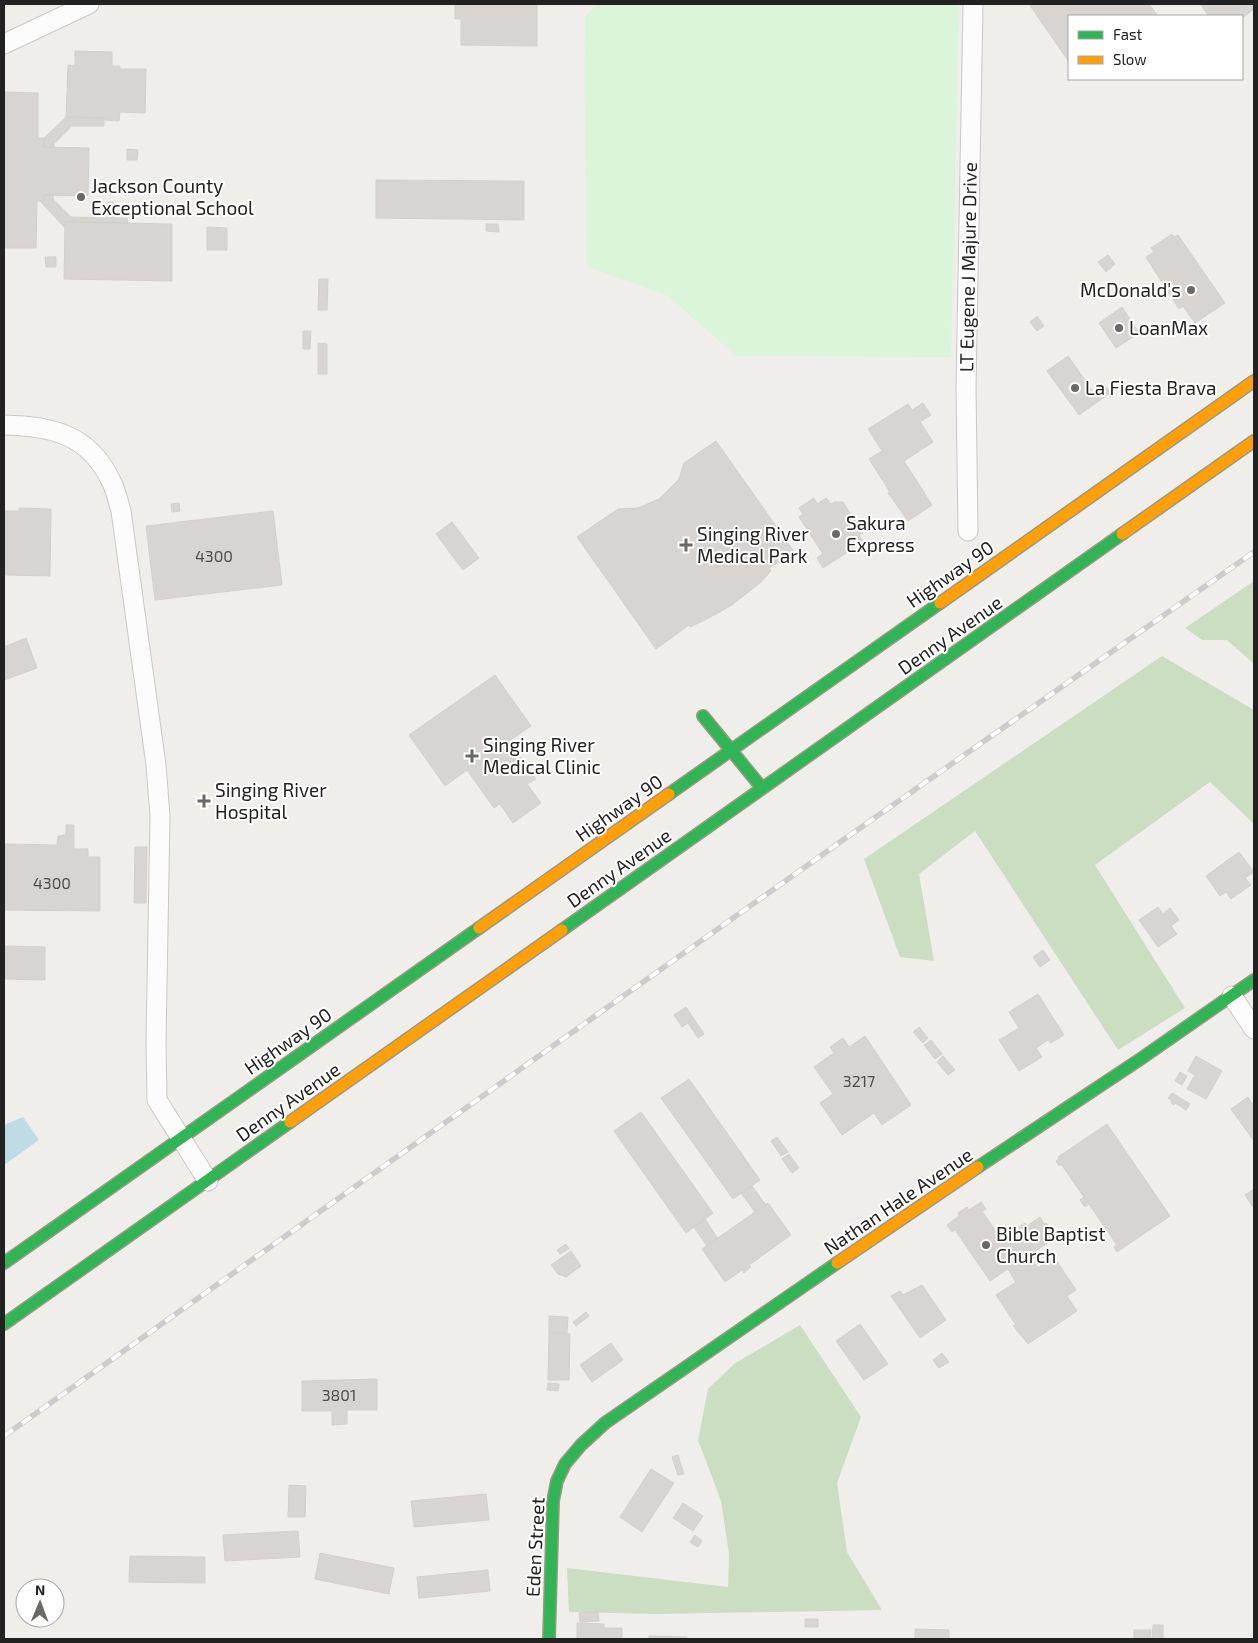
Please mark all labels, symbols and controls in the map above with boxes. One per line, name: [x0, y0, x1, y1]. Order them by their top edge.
legend: [1068, 15, 1243, 80]
text: Fast: [1113, 25, 1143, 43]
text: Slow: [1113, 50, 1147, 68]
street label: LT Eugene J Majure Drive: [954, 162, 981, 372]
place label: Jackson County Exceptional School: [91, 174, 254, 219]
marker: Jackson County Exceptional School: [75, 191, 87, 203]
place label: McDonald's: [1080, 278, 1181, 301]
marker: McDonald's: [1185, 284, 1197, 296]
place label: LoanMax: [1129, 316, 1208, 339]
marker: LoanMax: [1113, 322, 1125, 334]
place label: La Fiesta Brava: [1085, 376, 1216, 399]
marker: La Fiesta Brava: [1069, 382, 1081, 394]
place label: Sakura Express: [846, 511, 915, 556]
place label: Singing River Medical Park: [697, 522, 809, 567]
marker: Sakura Express: [830, 528, 842, 540]
street label: Highway 90: [902, 535, 998, 612]
marker: Singing River Medical Park: [679, 538, 693, 552]
house number: 4300: [195, 546, 233, 565]
street label: Denny Avenue: [893, 590, 1006, 679]
place label: Singing River Medical Clinic: [483, 733, 601, 778]
marker: Singing River Medical Clinic: [465, 749, 479, 763]
street label: Highway 90: [571, 769, 667, 846]
place label: Singing River Hospital: [215, 778, 327, 823]
marker: Singing River Hospital: [197, 794, 211, 808]
street label: Denny Avenue: [562, 823, 675, 912]
house number: 4300: [33, 873, 71, 892]
street label: Highway 90: [240, 1002, 336, 1079]
street label: Denny Avenue: [231, 1057, 344, 1146]
house number: 3217: [843, 1071, 875, 1090]
street label: Nathan Hale Avenue: [819, 1142, 976, 1259]
place label: Bible Baptist Church: [996, 1222, 1105, 1267]
marker: Bible Baptist Church: [980, 1239, 992, 1251]
house number: 3801: [322, 1385, 356, 1404]
street label: Eden Street: [520, 1497, 549, 1597]
north arrow: [15, 1578, 65, 1628]
text: N: [35, 1581, 45, 1598]

